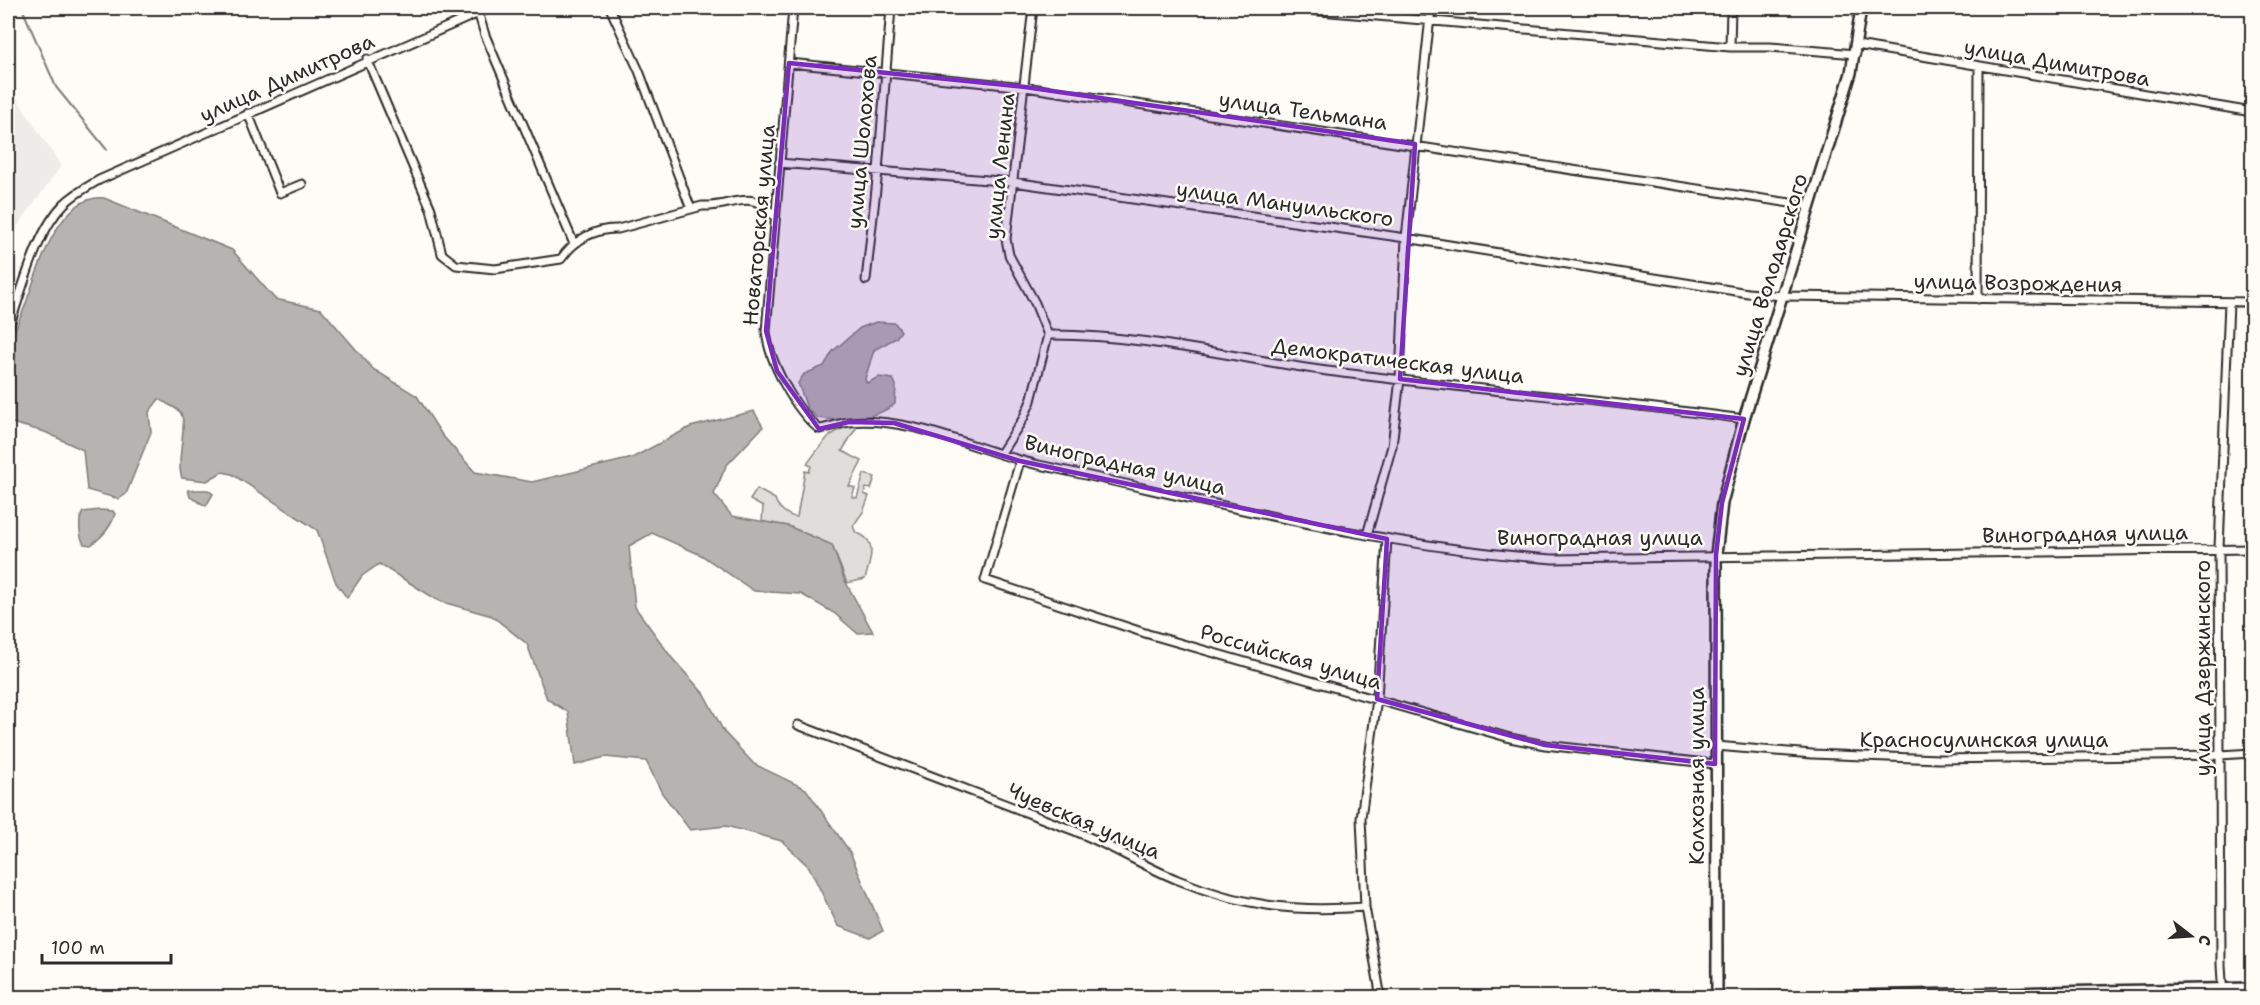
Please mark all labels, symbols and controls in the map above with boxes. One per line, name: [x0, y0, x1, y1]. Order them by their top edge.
street label: улица Димитрова: [195, 27, 379, 129]
street label: улица Димитрова: [1962, 33, 2152, 93]
street label: улица Шолохова: [840, 54, 884, 230]
street label: улица Тельмана: [1217, 85, 1389, 137]
street label: улица Ленина: [978, 91, 1022, 241]
street label: Новаторская улица: [736, 123, 782, 327]
street label: улица Володарского: [1726, 170, 1814, 380]
street label: улица Мануильского: [1175, 175, 1395, 233]
street label: улица Возрождения: [1913, 267, 2123, 299]
street label: Демократическая улица: [1270, 332, 1526, 390]
street label: Виноградная улица: [1022, 428, 1228, 502]
street label: Виноградная улица: [1982, 518, 2188, 550]
street label: Виноградная улица: [1497, 524, 1703, 552]
street label: улица Дзержинского: [2189, 560, 2217, 776]
street label: Российская улица: [1197, 618, 1385, 696]
street label: Колхозная улица: [1683, 687, 1711, 865]
street label: Красносулинская улица: [1860, 726, 2108, 754]
street label: Чуевская улица: [1003, 776, 1165, 866]
north arrow: [2161, 906, 2221, 966]
scale bar: [42, 927, 171, 965]
text: С: [2193, 932, 2216, 948]
text: 100 m: [51, 936, 105, 960]

